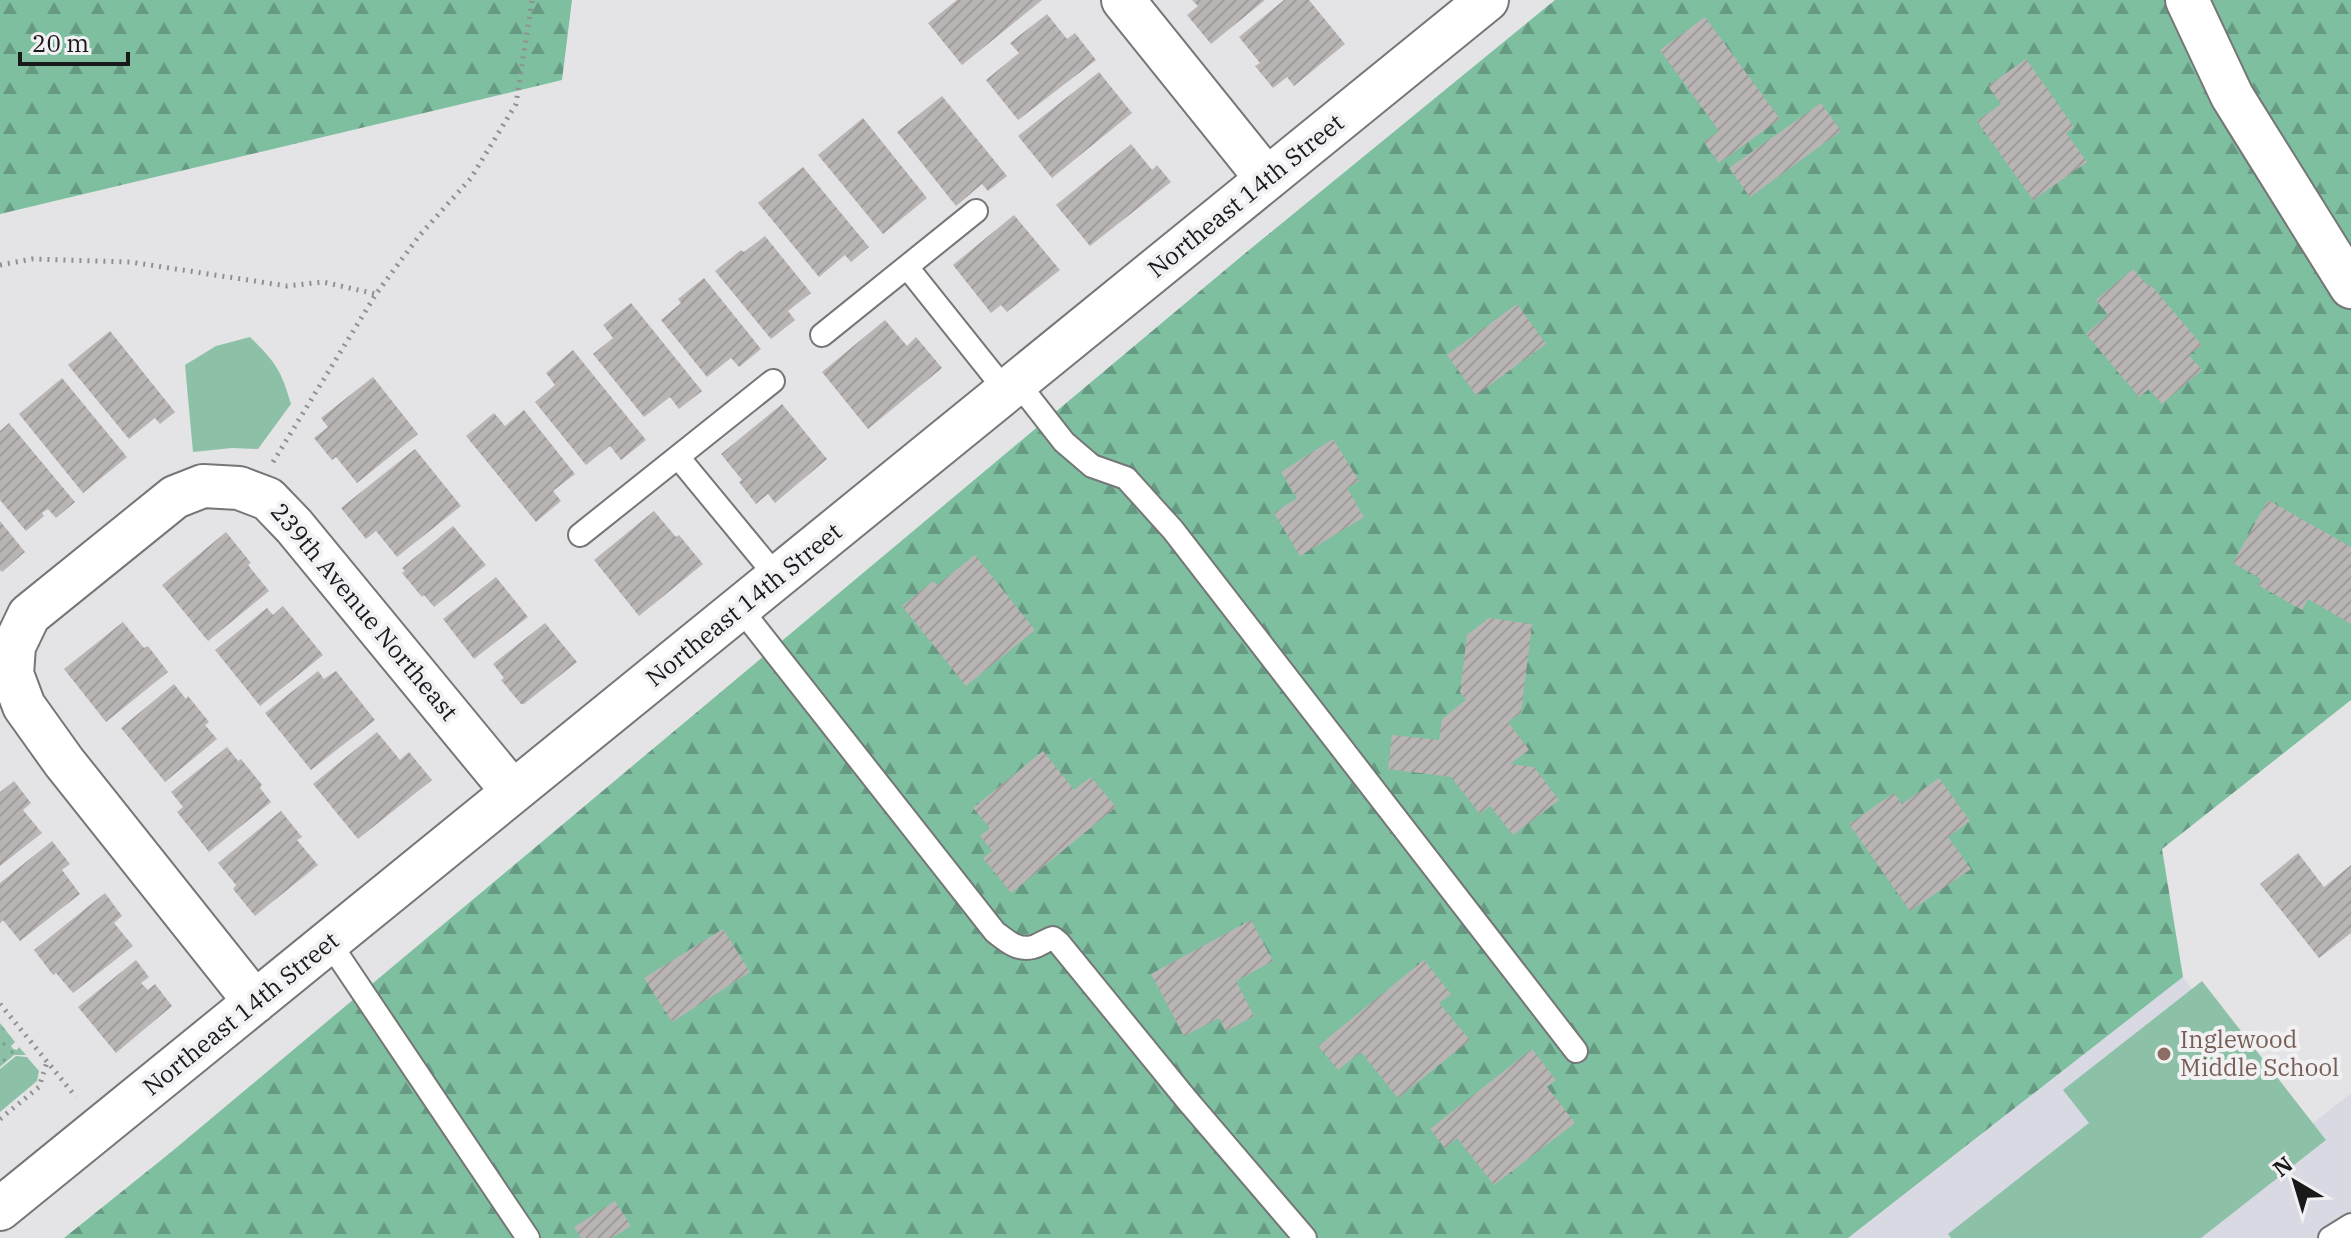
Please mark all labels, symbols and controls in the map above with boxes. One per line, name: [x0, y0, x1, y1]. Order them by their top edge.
scale bar: [20, 16, 128, 66]
text: 20 m: [32, 27, 89, 59]
street label: Northeast 14th Street: [1141, 106, 1350, 284]
street label: 239th Avenue Northeast: [264, 496, 465, 727]
street label: Northeast 14th Street: [639, 515, 848, 693]
street label: Northeast 14th Street: [136, 924, 345, 1102]
place label: Inglewood Middle School: [2180, 1023, 2339, 1083]
marker: Inglewood Middle School: [2155, 1045, 2173, 1063]
north arrow: [2255, 1142, 2335, 1222]
text: N: [2267, 1149, 2298, 1183]

